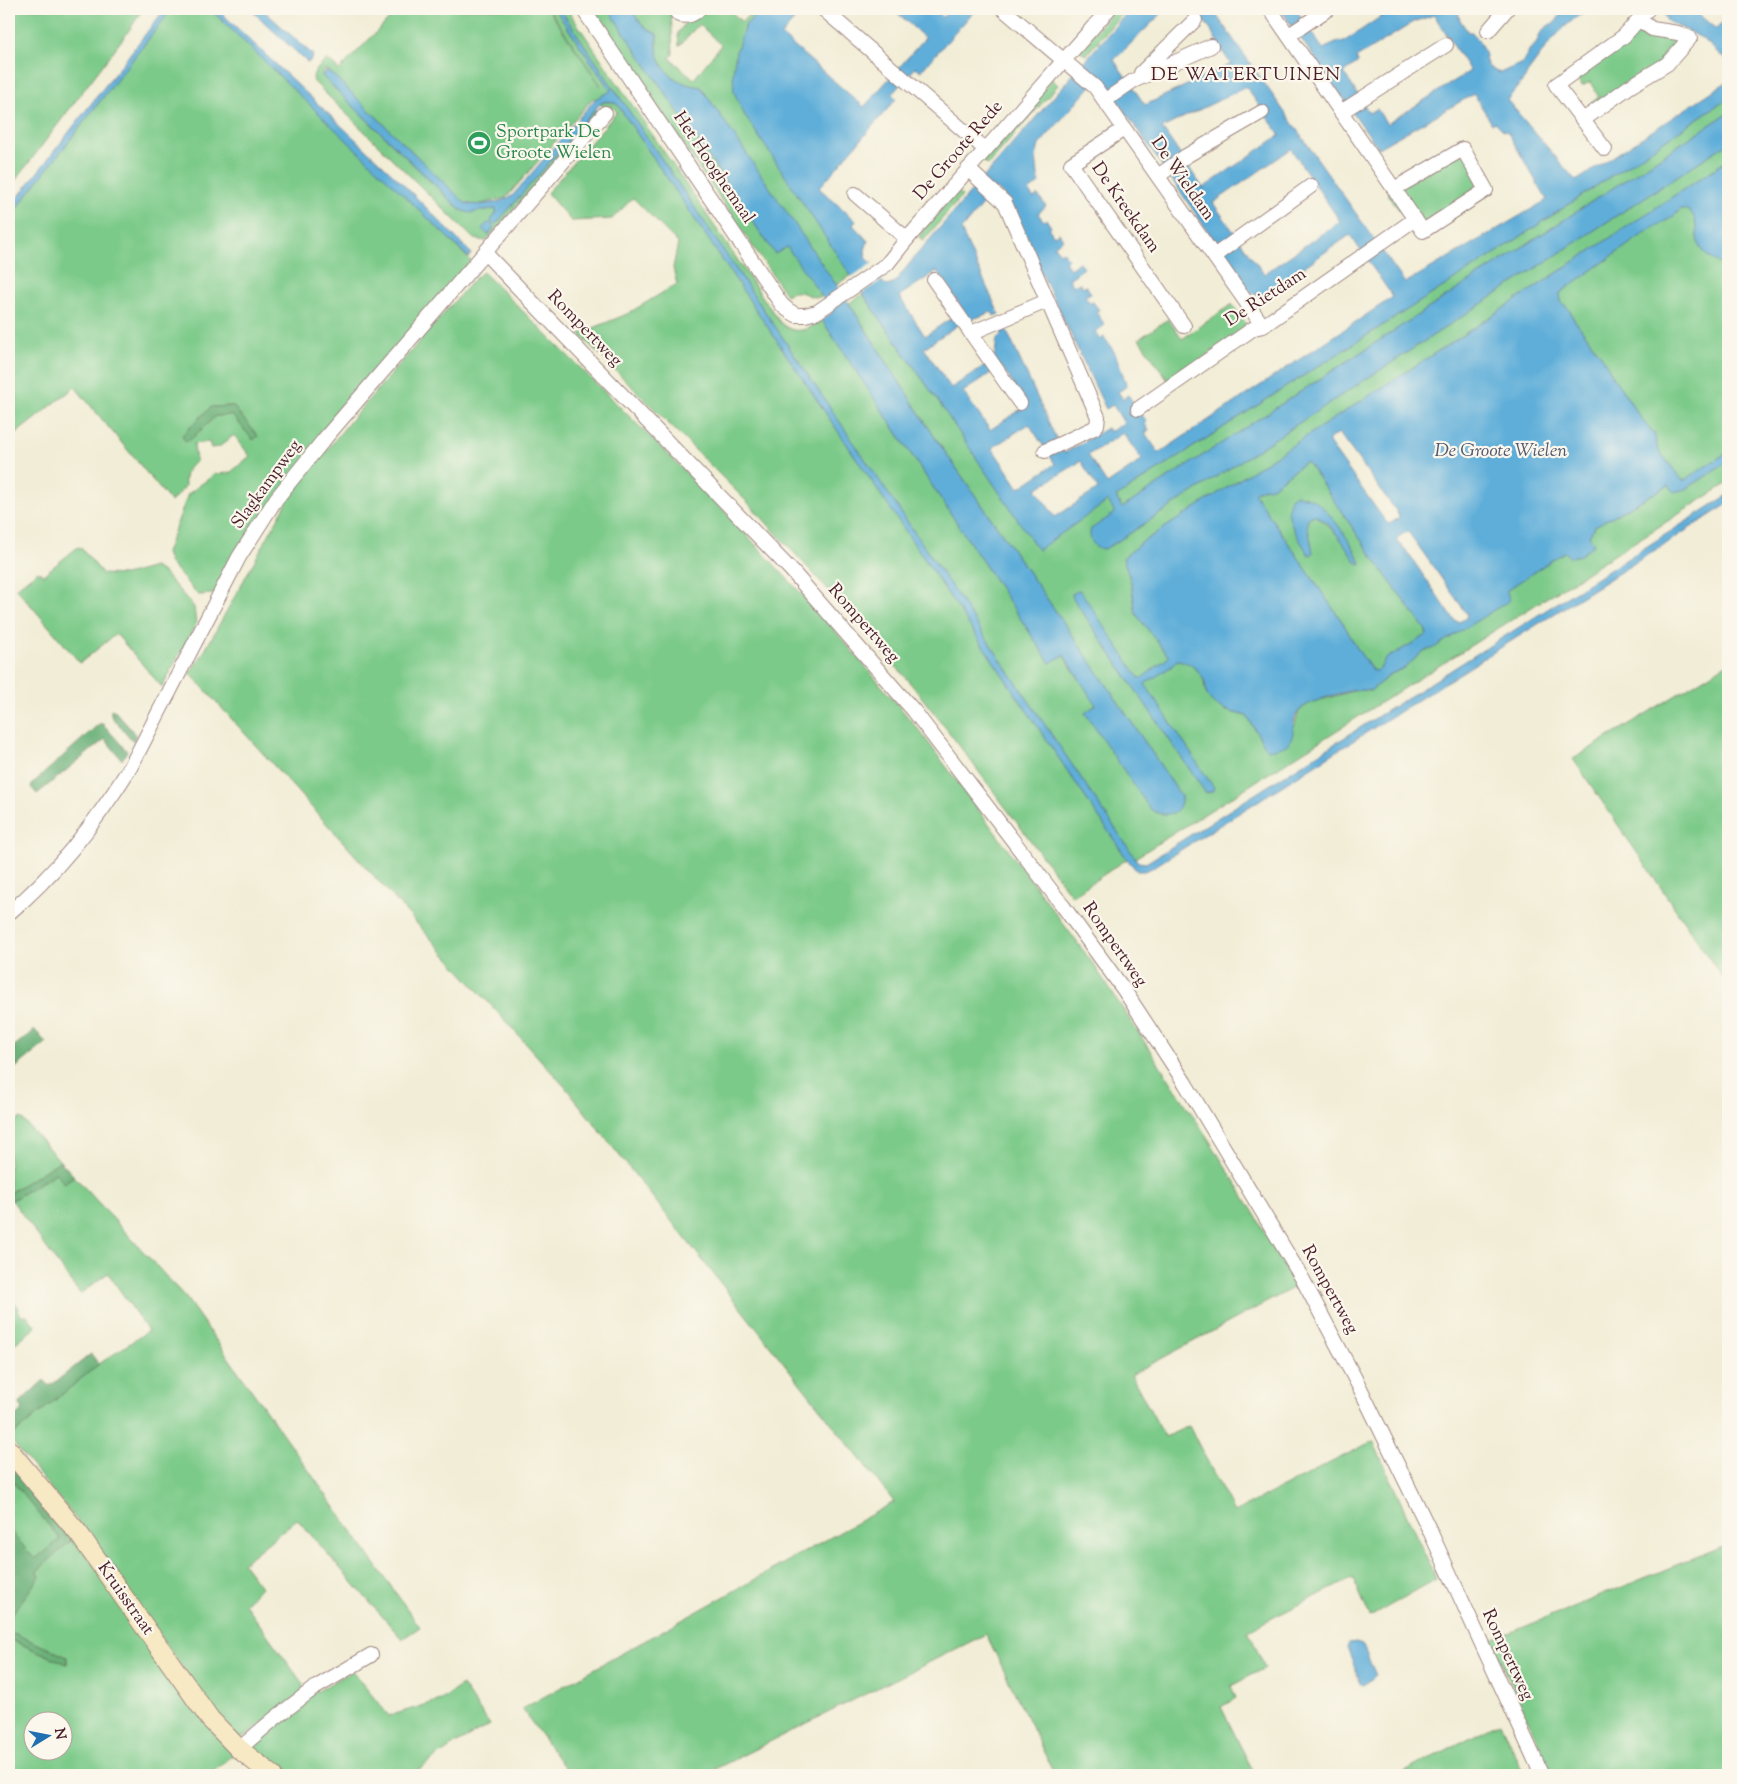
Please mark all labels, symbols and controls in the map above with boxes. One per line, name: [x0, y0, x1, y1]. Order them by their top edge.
district label: DE WATERTUINEN: [1151, 62, 1341, 89]
street label: De Groote Rede: [908, 95, 1010, 207]
street label: Het Hooghemaal: [666, 107, 760, 229]
place label: Sportpark De Groote Wielen: [496, 120, 612, 167]
sports icon: Sportpark De Groote Wielen: [466, 130, 492, 156]
street label: De Wieldam: [1144, 132, 1221, 226]
street label: De Kreekdam: [1084, 157, 1166, 259]
street label: De Rietdam: [1220, 262, 1312, 334]
street label: Rompertweg: [540, 285, 628, 374]
street label: Slagkampweg: [226, 435, 308, 535]
water label: De Groote Wielen: [1435, 438, 1567, 465]
street label: Rompertweg: [821, 578, 905, 670]
street label: Rompertweg: [1075, 897, 1153, 993]
street label: Rompertweg: [1294, 1241, 1364, 1339]
street label: Kruisstraat: [90, 1557, 160, 1641]
street label: Rompertweg: [1474, 1605, 1540, 1705]
north arrow: [22, 1712, 72, 1762]
text: N: [48, 1727, 70, 1741]

